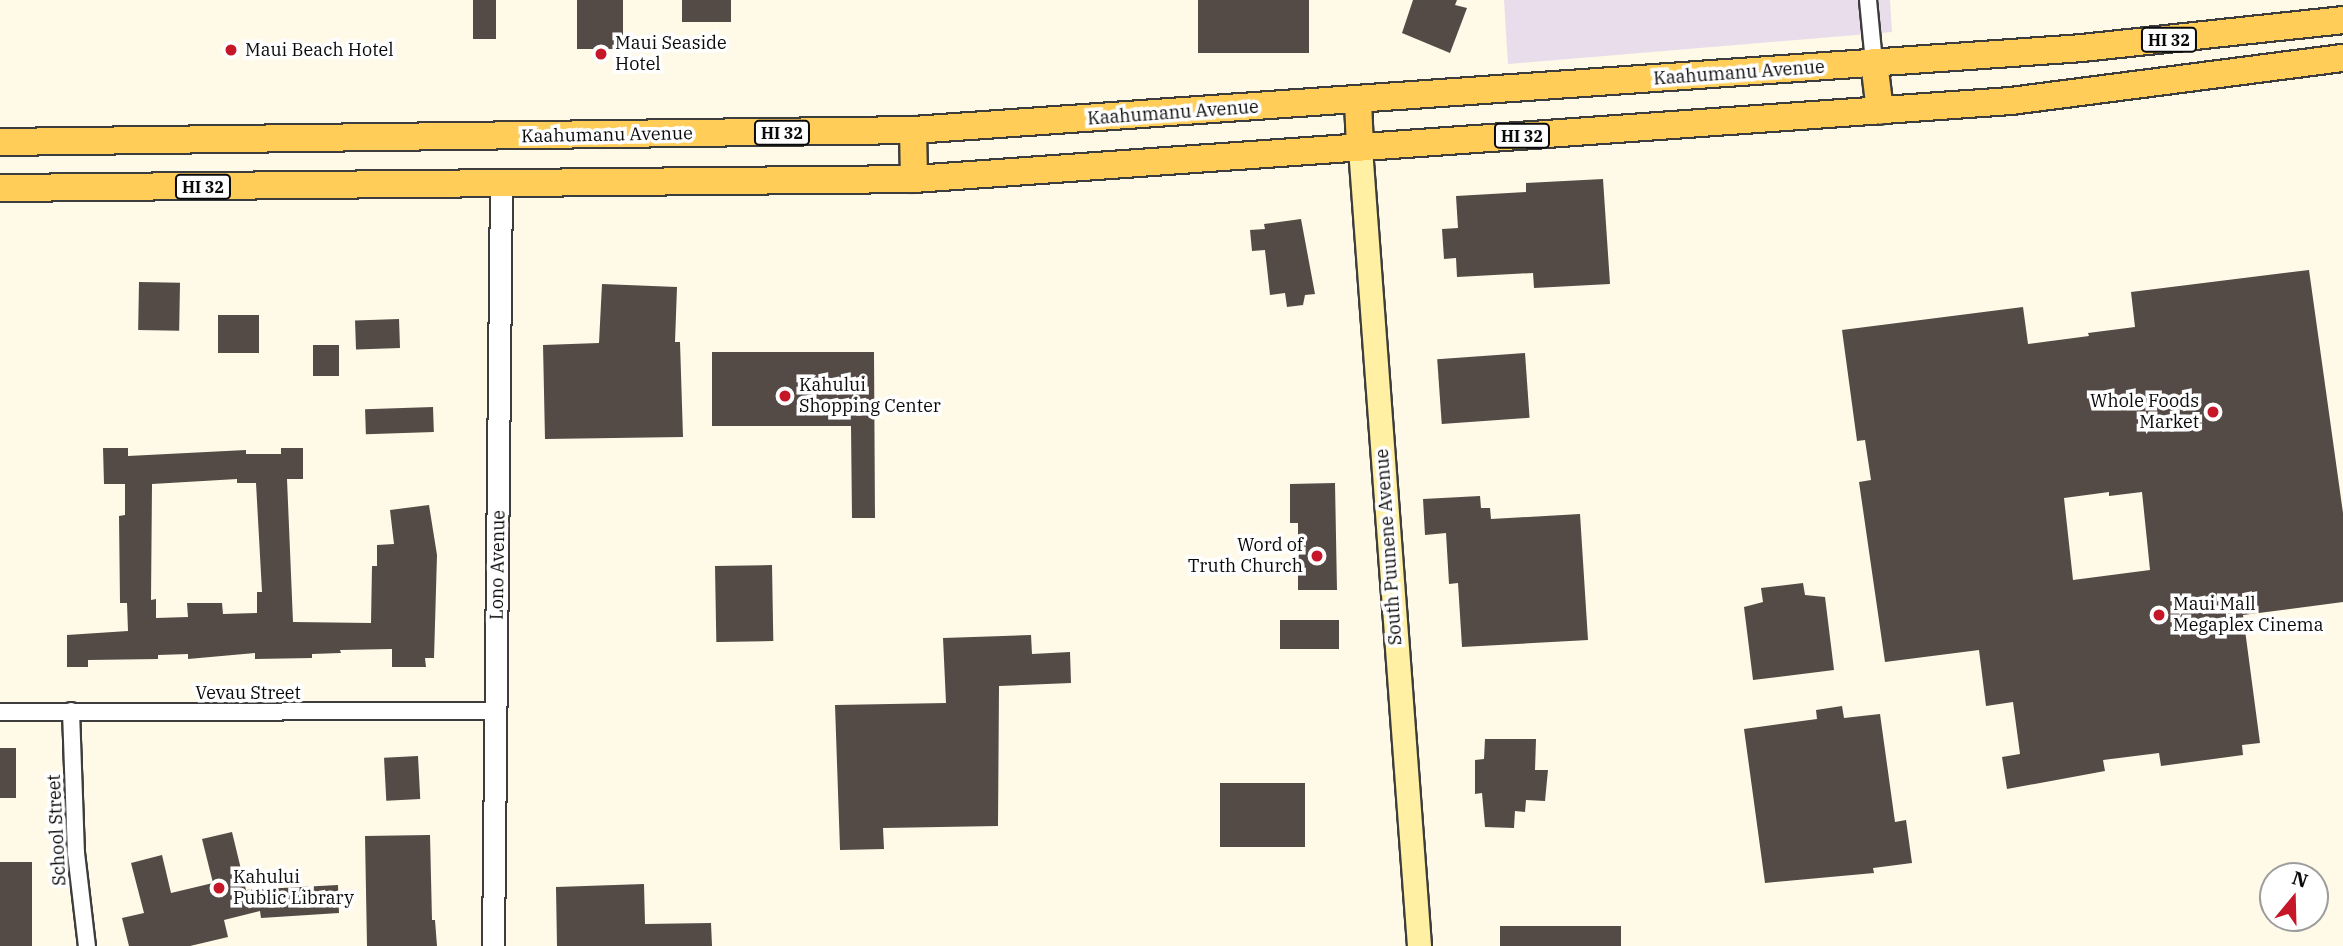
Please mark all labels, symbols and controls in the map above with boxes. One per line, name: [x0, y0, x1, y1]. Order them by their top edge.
road number: HI 32: [2139, 28, 2199, 52]
place label: Maui Seaside Hotel: [615, 33, 727, 76]
place label: Maui Beach Hotel: [245, 39, 394, 61]
marker: Maui Beach Hotel: [223, 42, 239, 58]
marker: Maui Seaside Hotel: [593, 46, 609, 62]
street label: Kaahumanu Avenue: [1653, 56, 1825, 90]
street label: Kaahumanu Avenue: [1087, 96, 1259, 130]
road number: HI 32: [752, 120, 812, 146]
street label: Kaahumanu Avenue: [521, 123, 693, 147]
road number: HI 32: [1492, 124, 1552, 148]
road number: HI 32: [173, 174, 233, 200]
place label: Kahului Shopping Center: [799, 375, 941, 418]
marker: Kahului Shopping Center: [777, 388, 793, 404]
place label: Whole Foods Market: [2090, 391, 2199, 434]
marker: Whole Foods Market: [2205, 404, 2221, 420]
street label: South Puunene Avenue: [1371, 448, 1407, 646]
street label: Lono Avenue: [486, 510, 510, 620]
place label: Word of Truth Church: [1188, 535, 1303, 578]
marker: Word of Truth Church: [1309, 548, 1325, 564]
place label: Maui Mall Megaplex Cinema: [2173, 594, 2324, 636]
marker: Maui Mall Megaplex Cinema: [2151, 607, 2167, 623]
street label: Vevau Street: [195, 682, 301, 704]
street label: School Street: [43, 774, 71, 886]
north arrow: [2259, 862, 2329, 932]
text: N: [2289, 865, 2311, 893]
place label: Kahului Public Library: [233, 867, 354, 910]
marker: Kahului Public Library: [211, 880, 227, 896]

